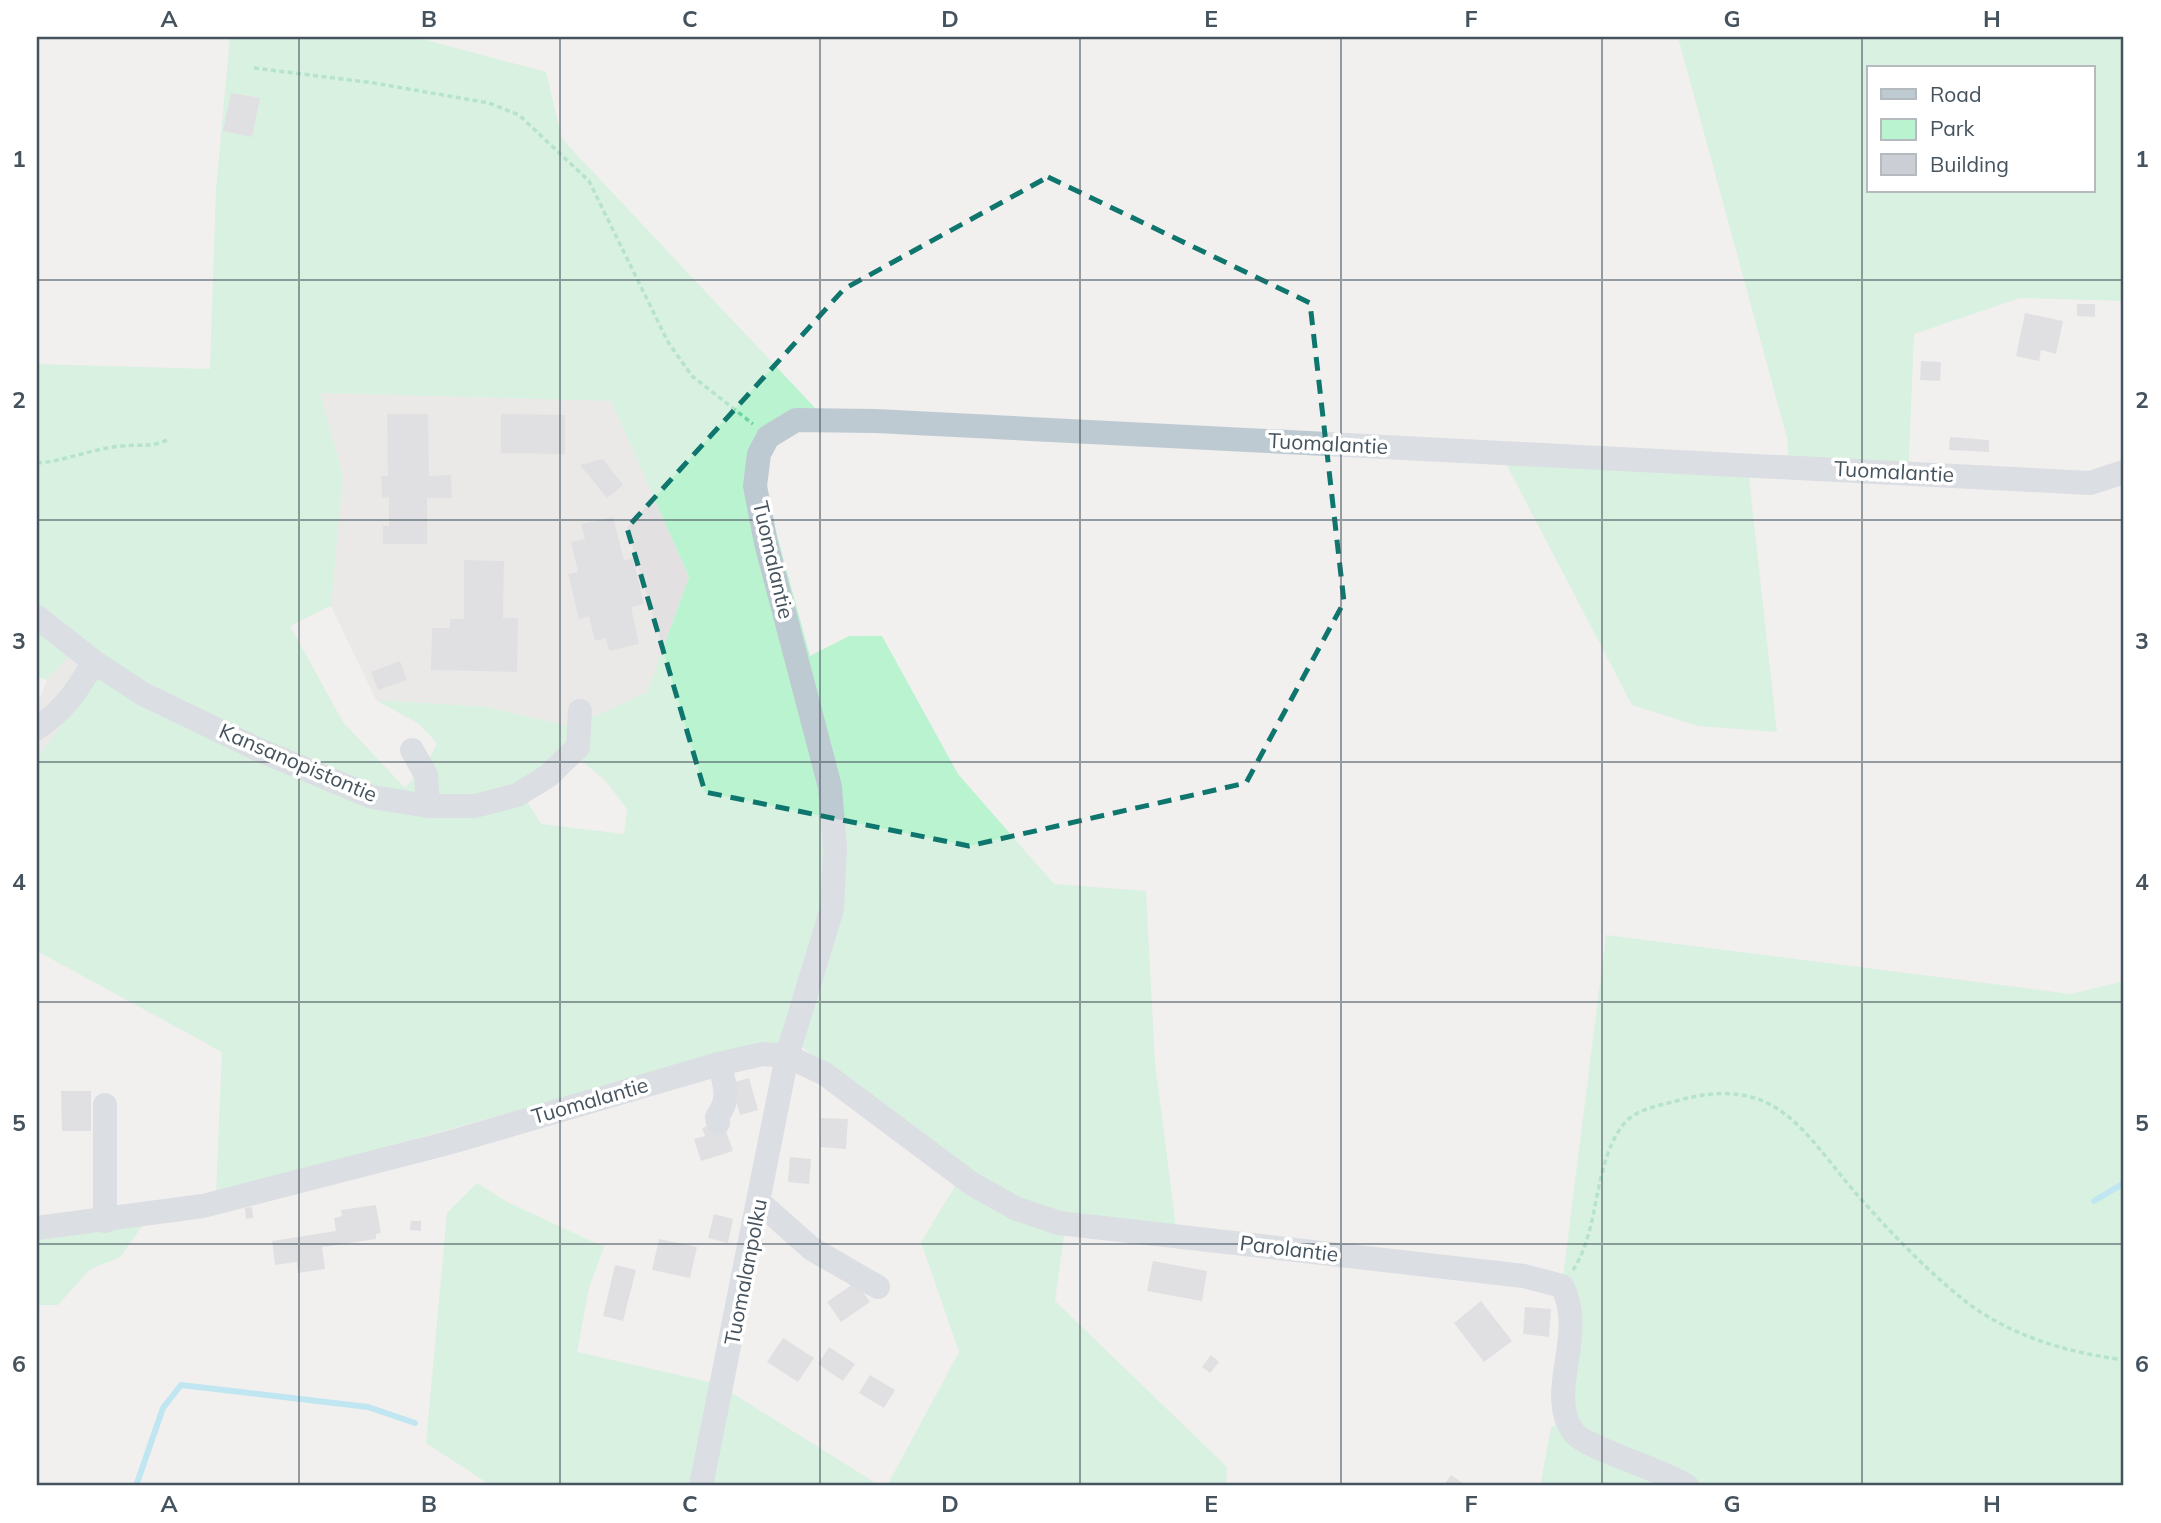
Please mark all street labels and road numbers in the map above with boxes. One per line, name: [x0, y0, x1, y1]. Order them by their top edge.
street label: Tuomalantie: [1267, 427, 1389, 459]
street label: Tuomalantie: [1833, 455, 1955, 487]
street label: Tuomalantie: [748, 498, 800, 621]
street label: Kansanopistontie: [216, 717, 381, 807]
street label: Tuomalantie: [528, 1071, 651, 1129]
street label: Tuomalanpolku: [718, 1196, 772, 1347]
street label: Parolantie: [1238, 1229, 1340, 1267]

